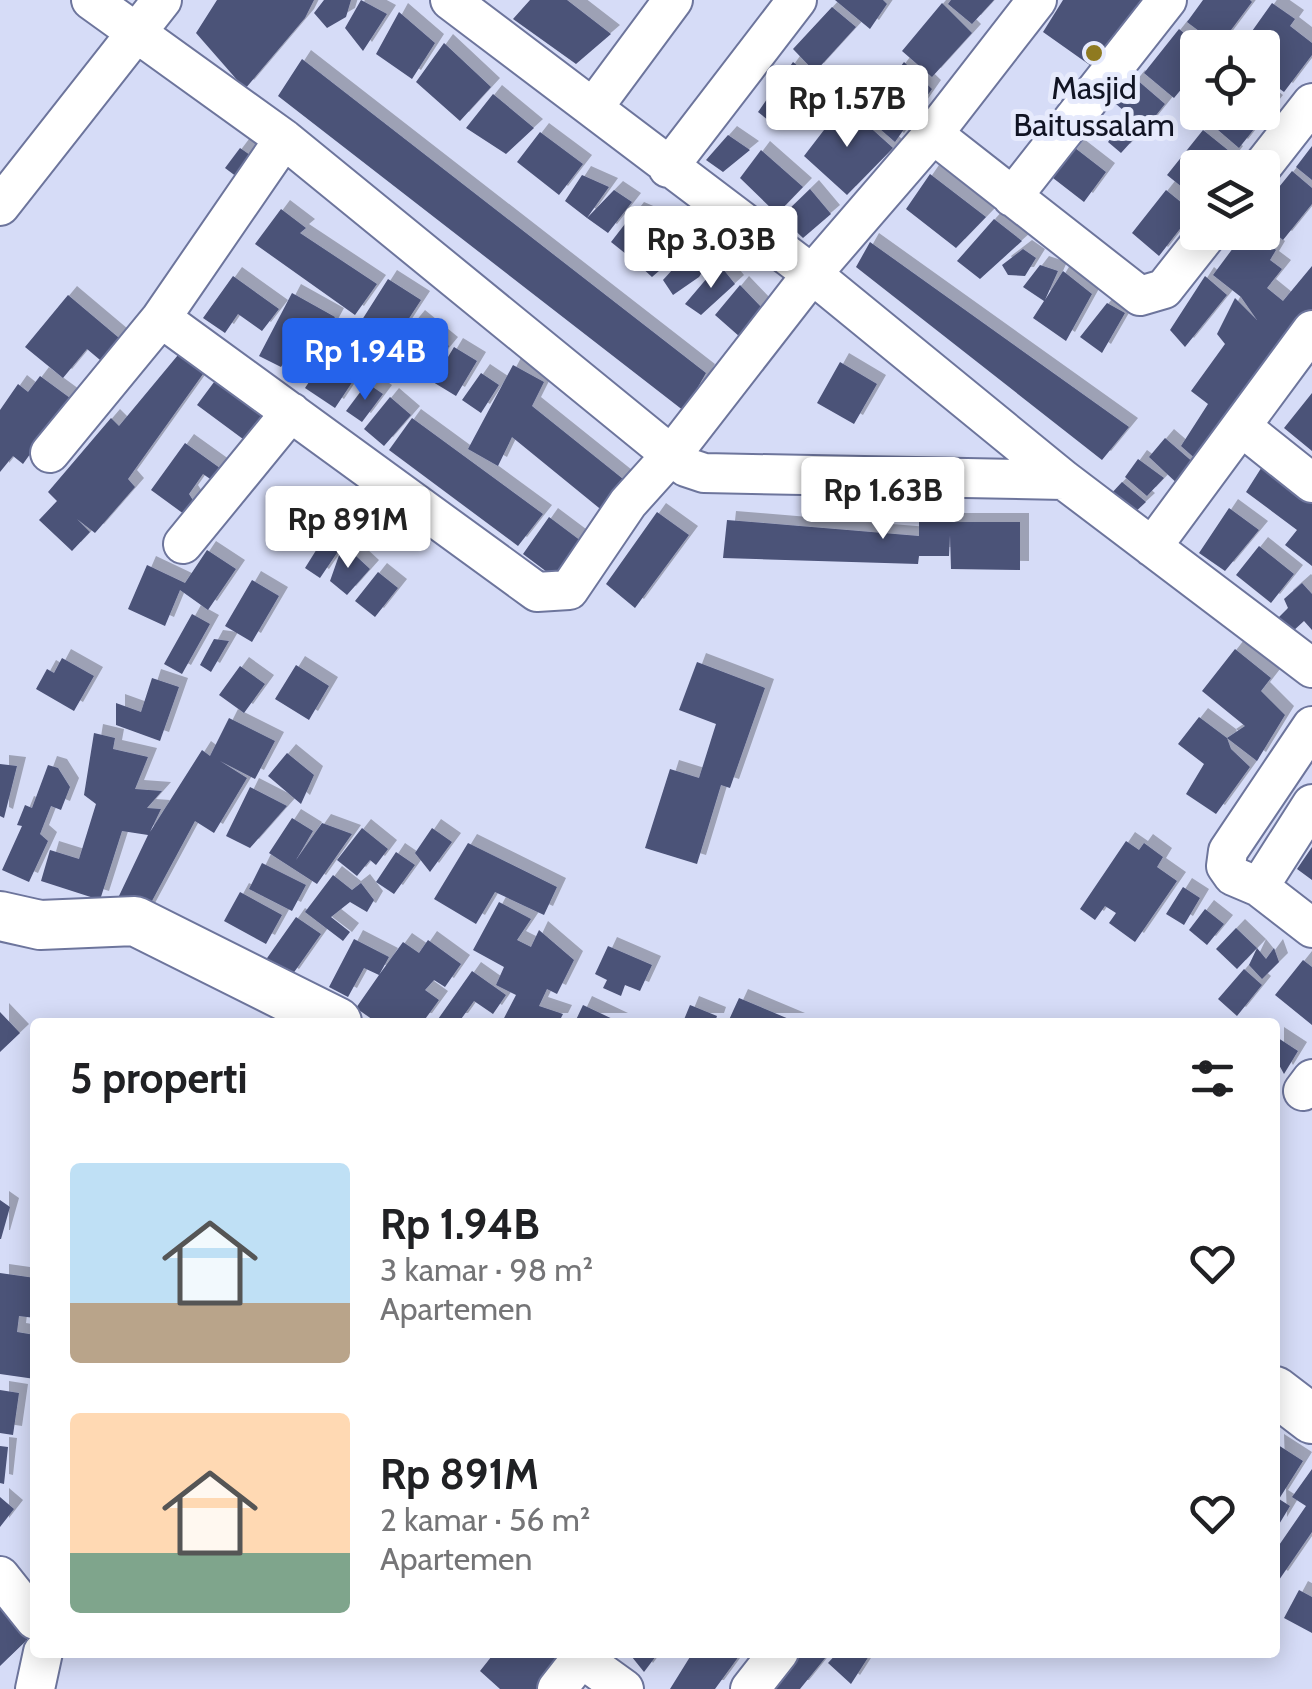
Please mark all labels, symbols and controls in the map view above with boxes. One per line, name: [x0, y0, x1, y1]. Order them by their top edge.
map controls: [1180, 30, 1280, 250]
button: locate: [1180, 30, 1280, 130]
marker: Masjid Baitussalam: [1083, 42, 1105, 64]
pin: Rp 1.57B: [744, 65, 950, 150]
place label: Masjid Baitussalam: [1013, 68, 1175, 144]
text: Rp 1.57B: [788, 78, 906, 117]
button: layers: [1180, 150, 1280, 250]
pin: Rp 3.03B: [608, 206, 814, 291]
text: Rp 3.03B: [646, 219, 776, 258]
pin: Rp 1.94B: [262, 318, 468, 403]
text: Rp 1.94B: [304, 331, 426, 370]
pin: Rp 1.63B: [780, 457, 986, 542]
text: Rp 1.63B: [823, 470, 943, 509]
pin: Rp 891M: [256, 486, 440, 571]
text: Rp 891M: [287, 499, 409, 538]
icon: filters: [1185, 1051, 1240, 1106]
text: 5 properti: [70, 1052, 248, 1104]
text: Rp 1.94B: [380, 1198, 540, 1250]
icon: home: [150, 1203, 270, 1323]
icon: heart: [1185, 1236, 1240, 1291]
text: 3 kamar · 98 m²: [380, 1250, 593, 1289]
text: Apartemen: [380, 1289, 532, 1328]
text: Rp 891M: [380, 1448, 539, 1500]
icon: home: [150, 1453, 270, 1573]
icon: heart: [1185, 1486, 1240, 1541]
text: 2 kamar · 56 m²: [380, 1500, 590, 1539]
text: Apartemen: [380, 1539, 532, 1578]

